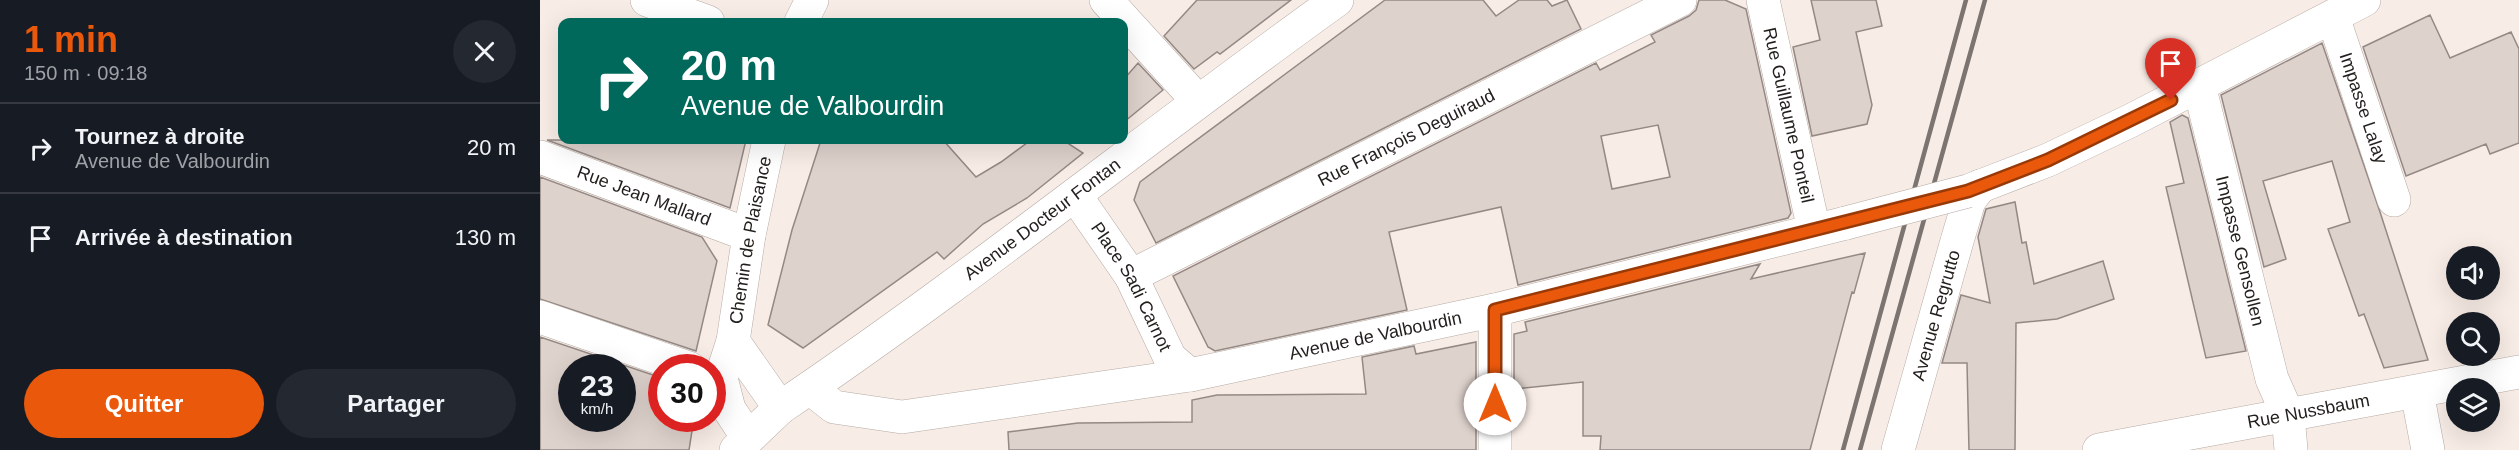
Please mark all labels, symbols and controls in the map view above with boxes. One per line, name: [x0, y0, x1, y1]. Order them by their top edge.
text: 1 min: [24, 19, 118, 60]
button: close: [453, 20, 516, 83]
street label: Rue Guillaume Ponteil: [1759, 26, 1818, 205]
pin: [2145, 38, 2196, 100]
icon: right: [582, 42, 660, 120]
text: 20 m: [681, 42, 777, 89]
icon: arrive: [2154, 47, 2187, 80]
street label: Impasse Lalay: [2336, 50, 2391, 166]
text: 150 m · 09:18: [24, 62, 147, 84]
street label: Rue François Deguiraud: [1314, 85, 1498, 190]
text: Avenue de Valbourdin: [681, 91, 944, 121]
text: Tournez à droite: [75, 124, 245, 149]
icon: right: [24, 132, 57, 165]
text: 20 m: [467, 135, 516, 160]
text: Avenue de Valbourdin: [75, 150, 270, 172]
street label: Chemin de Plaisance: [726, 154, 775, 325]
street label: Avenue Docteur Fontan: [960, 154, 1124, 284]
street label: Rue Jean Mallard: [574, 162, 714, 230]
street label: Impasse Gensollen: [2212, 174, 2268, 328]
street label: Place Sadi Carnot: [1087, 218, 1175, 354]
icon: arrive: [24, 222, 57, 255]
text: Arrivée à destination: [75, 225, 293, 250]
text: 130 m: [455, 225, 516, 250]
map controls: [2446, 246, 2500, 432]
button: sound: [2446, 246, 2500, 300]
street label: Avenue Regrutto: [1908, 248, 1964, 383]
street label: Avenue de Valbourdin: [1288, 307, 1463, 364]
button: search: [2446, 312, 2500, 366]
speed limit sign: 30: [648, 354, 726, 432]
button: Quitter: [24, 369, 264, 438]
button: Partager: [276, 369, 516, 438]
text: 23: [580, 369, 614, 402]
position arrow: [1463, 372, 1527, 436]
button: layers: [2446, 378, 2500, 432]
street label: Rue Nussbaum: [2246, 390, 2371, 432]
text: km/h: [581, 400, 613, 417]

